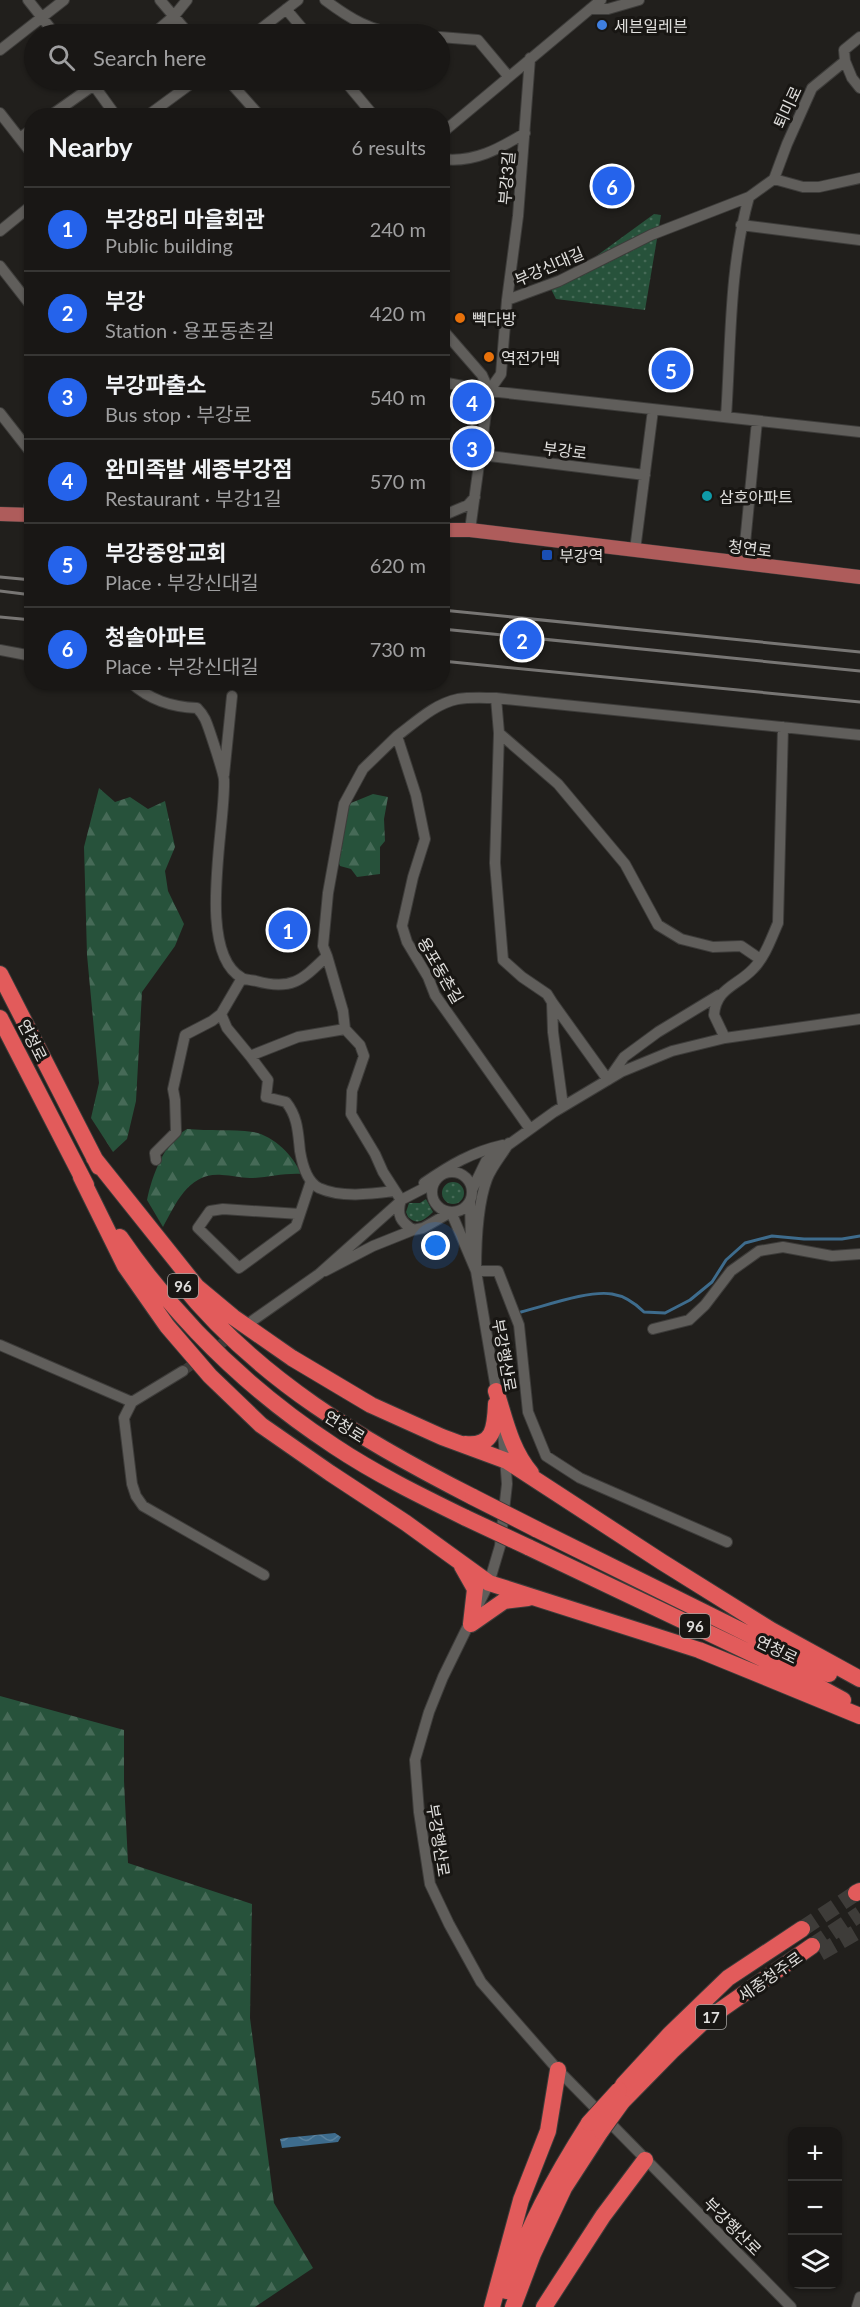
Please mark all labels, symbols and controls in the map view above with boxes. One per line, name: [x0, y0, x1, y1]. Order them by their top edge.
place label: 세븐일레븐: [614, 16, 688, 35]
marker: 세븐일레븐: [595, 18, 609, 32]
search box: [24, 24, 450, 90]
icon: search: [45, 41, 78, 74]
text: Search here: [93, 44, 206, 71]
street label: 퇴미로: [769, 83, 805, 131]
text: Nearby: [48, 131, 133, 163]
text: 6 results: [351, 135, 426, 159]
street label: 부강3길: [494, 151, 518, 205]
pin: 6: [592, 164, 632, 208]
text: 부강8리 마을회관: [105, 205, 265, 232]
text: 1: [62, 217, 73, 241]
text: 240 m: [370, 217, 426, 241]
text: Public building: [105, 233, 233, 257]
street label: 부강신대길: [511, 243, 587, 289]
text: 부강: [105, 287, 145, 314]
text: 2: [62, 301, 73, 325]
text: 420 m: [370, 301, 426, 325]
place label: 빽다방: [472, 309, 516, 328]
marker: 빽다방: [453, 311, 467, 325]
text: Station · 용포동촌길: [105, 318, 275, 342]
place label: 역전가맥: [501, 348, 560, 367]
pin: 5: [652, 348, 690, 392]
marker: 역전가맥: [482, 350, 496, 364]
text: 부강파출소: [105, 371, 206, 398]
pin: 4: [452, 380, 492, 424]
text: 3: [62, 385, 73, 409]
text: 540 m: [370, 385, 426, 409]
text: Bus stop · 부강로: [105, 402, 252, 426]
pin: 3: [452, 426, 492, 470]
street label: 부강로: [542, 438, 588, 462]
text: 완미족발 세종부강점: [105, 455, 293, 482]
text: 4: [62, 469, 73, 493]
text: 570 m: [370, 469, 426, 493]
text: Restaurant · 부강1길: [105, 486, 282, 510]
place label: 삼호아파트: [719, 487, 793, 506]
marker: 삼호아파트: [700, 489, 714, 503]
street label: 청연로: [727, 536, 773, 560]
text: 부강중앙교회: [105, 539, 226, 566]
place label: 부강역: [559, 546, 603, 565]
marker: 부강역: [540, 548, 554, 562]
text: 5: [62, 553, 73, 577]
text: 620 m: [370, 553, 426, 577]
text: Place · 부강신대길: [105, 570, 259, 594]
pin: 2: [502, 618, 542, 662]
text: 청솔아파트: [105, 623, 206, 650]
text: 6: [62, 637, 73, 661]
text: 730 m: [370, 637, 426, 661]
text: Place · 부강신대길: [105, 654, 259, 678]
pin: 1: [268, 908, 308, 952]
street label: 용포동촌길: [414, 933, 468, 1007]
street label: 연청로: [15, 1016, 52, 1064]
your location: [421, 1231, 450, 1260]
road number: 96: [168, 1274, 198, 1298]
street label: 부강행산로: [489, 1317, 521, 1393]
street label: 연청로: [321, 1406, 369, 1446]
road number: 96: [680, 1614, 710, 1638]
street label: 연청로: [753, 1631, 801, 1667]
street label: 부강행산로: [424, 1802, 454, 1878]
street label: 세종청주로: [734, 1947, 806, 2005]
road number: 17: [696, 2005, 726, 2029]
map controls: [788, 2127, 842, 2289]
button: +: [788, 2127, 842, 2181]
button: −: [788, 2181, 842, 2235]
street label: 부강행산로: [700, 2193, 766, 2259]
button: layers: [788, 2235, 842, 2289]

